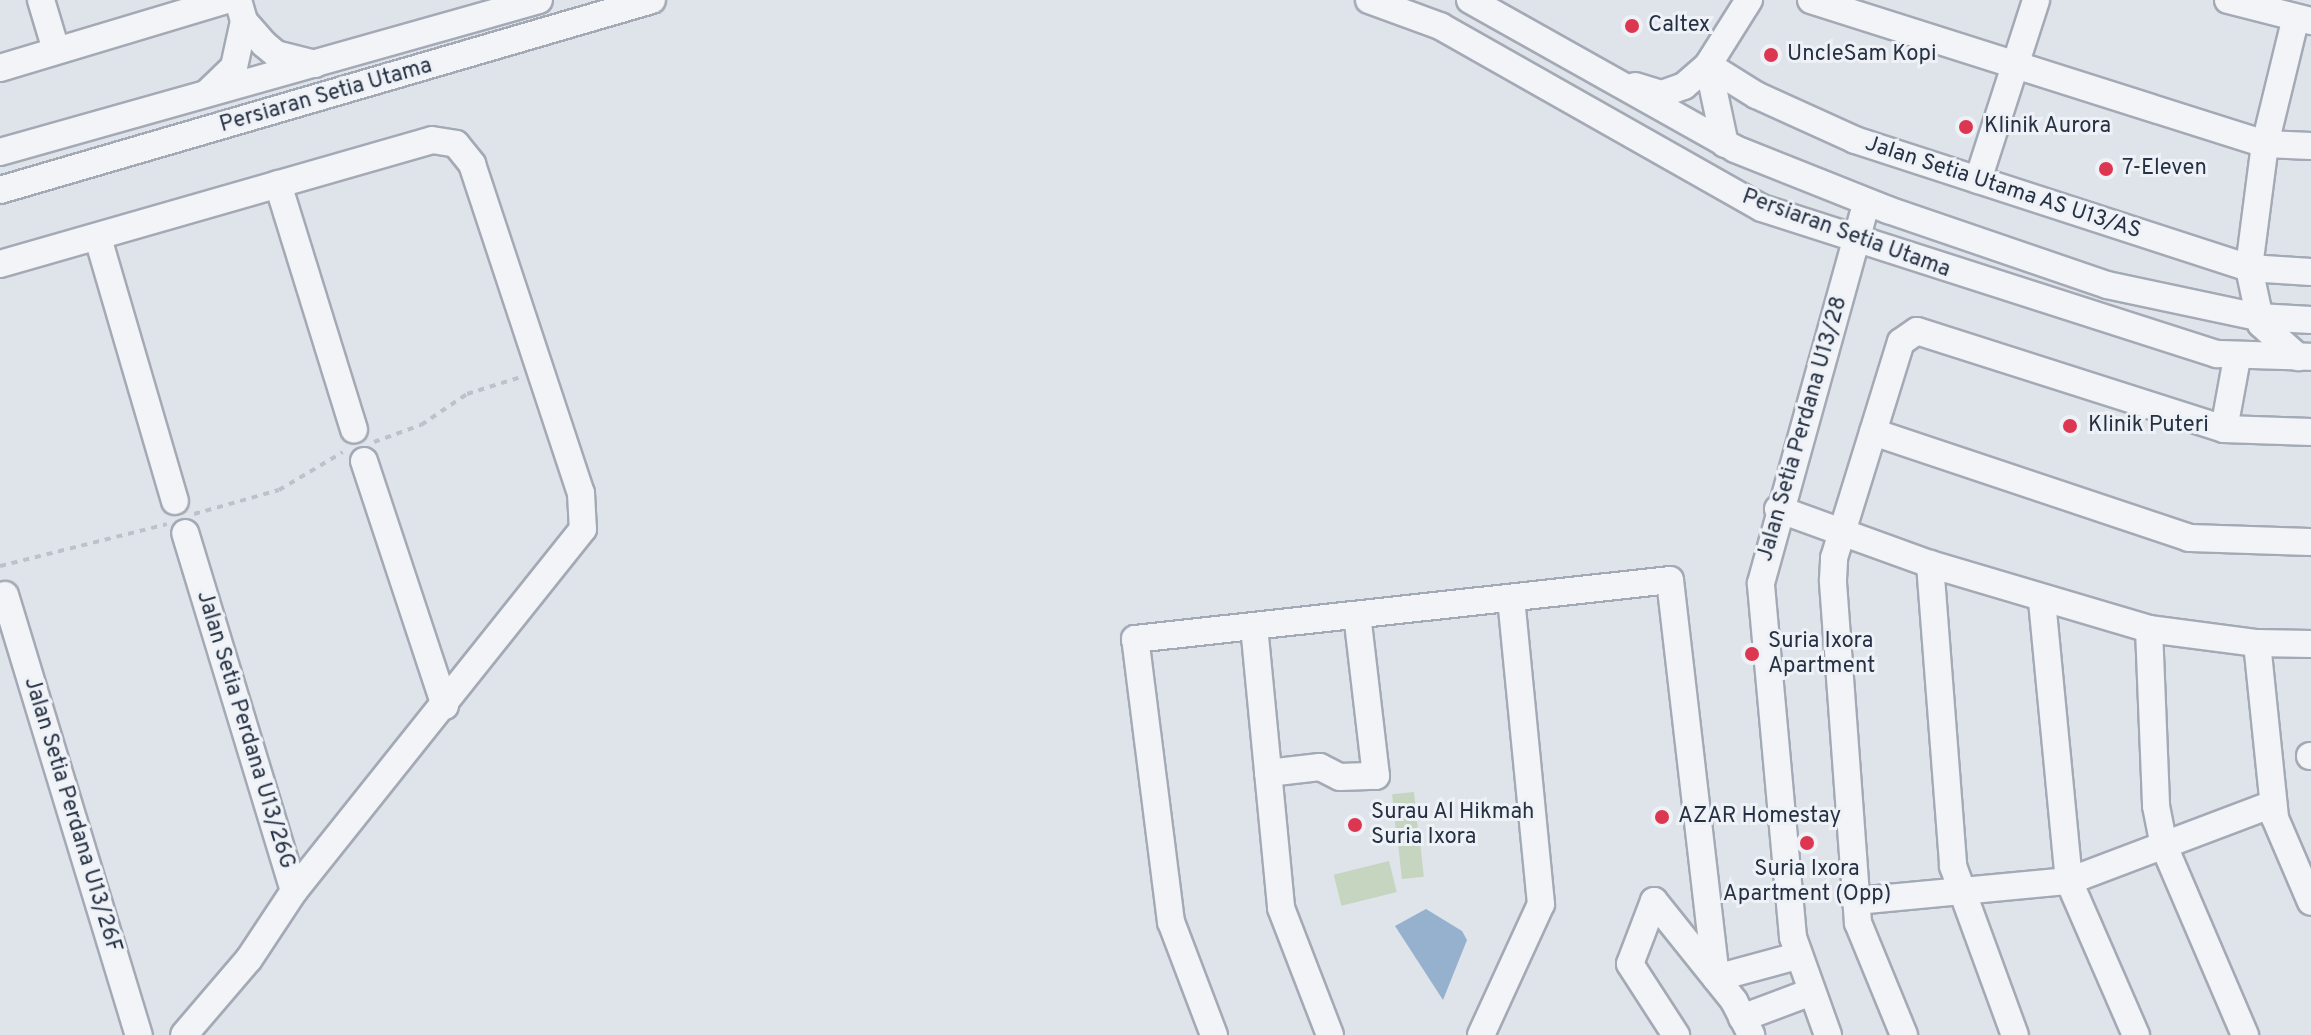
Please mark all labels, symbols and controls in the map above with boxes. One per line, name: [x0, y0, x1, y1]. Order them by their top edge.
place label: Caltex: [1648, 13, 1710, 39]
marker: Caltex: [1623, 17, 1641, 35]
place label: UncleSam Kopi: [1787, 42, 1936, 68]
marker: UncleSam Kopi: [1762, 46, 1780, 64]
street label: Persiaran Setia Utama: [217, 53, 435, 139]
place label: Klinik Aurora: [1984, 114, 2112, 140]
marker: Klinik Aurora: [1955, 116, 1977, 138]
street label: Jalan Setia Utama AS U13/AS: [1861, 131, 2145, 245]
place label: 7-Eleven: [2122, 156, 2207, 182]
marker: 7-Eleven: [2097, 160, 2115, 178]
street label: Persiaran Setia Utama: [1738, 184, 1954, 284]
street label: Jalan Setia Perdana U13/28: [1752, 293, 1854, 565]
place label: Klinik Puteri: [2088, 413, 2209, 439]
marker: Klinik Puteri: [2059, 415, 2081, 437]
street label: Jalan Setia Perdana U13/26G: [190, 588, 300, 872]
place label: Suria Ixora Apartment: [1768, 628, 1875, 680]
marker: Suria Ixora Apartment: [1743, 645, 1761, 663]
street label: Jalan Setia Perdana U13/26F: [17, 674, 127, 956]
place label: Surau Al Hikmah Suria Ixora: [1371, 799, 1535, 850]
place label: AZAR Homestay: [1678, 804, 1841, 830]
marker: AZAR Homestay: [1653, 808, 1671, 826]
marker: Surau Al Hikmah Suria Ixora: [1346, 816, 1364, 834]
marker: Suria Ixora Apartment (Opp): [1798, 834, 1816, 852]
place label: Suria Ixora Apartment (Opp): [1723, 856, 1891, 908]

